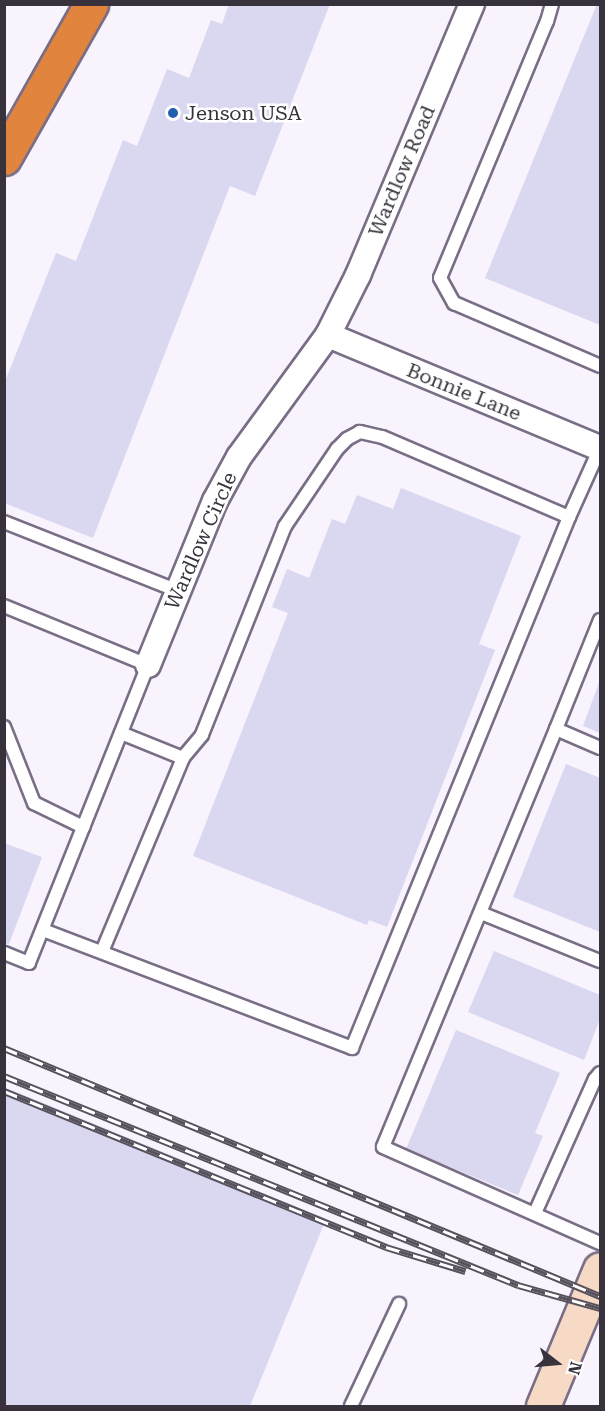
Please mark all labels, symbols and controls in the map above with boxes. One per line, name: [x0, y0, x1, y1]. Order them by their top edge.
place label: Jenson USA: [185, 101, 302, 125]
street label: Wardlow Road: [364, 102, 440, 240]
marker: Jenson USA: [166, 106, 180, 120]
street label: Bonnie Lane: [403, 358, 525, 426]
street label: Wardlow Circle: [160, 468, 242, 614]
north arrow: [527, 1333, 587, 1393]
text: N: [564, 1360, 586, 1377]

